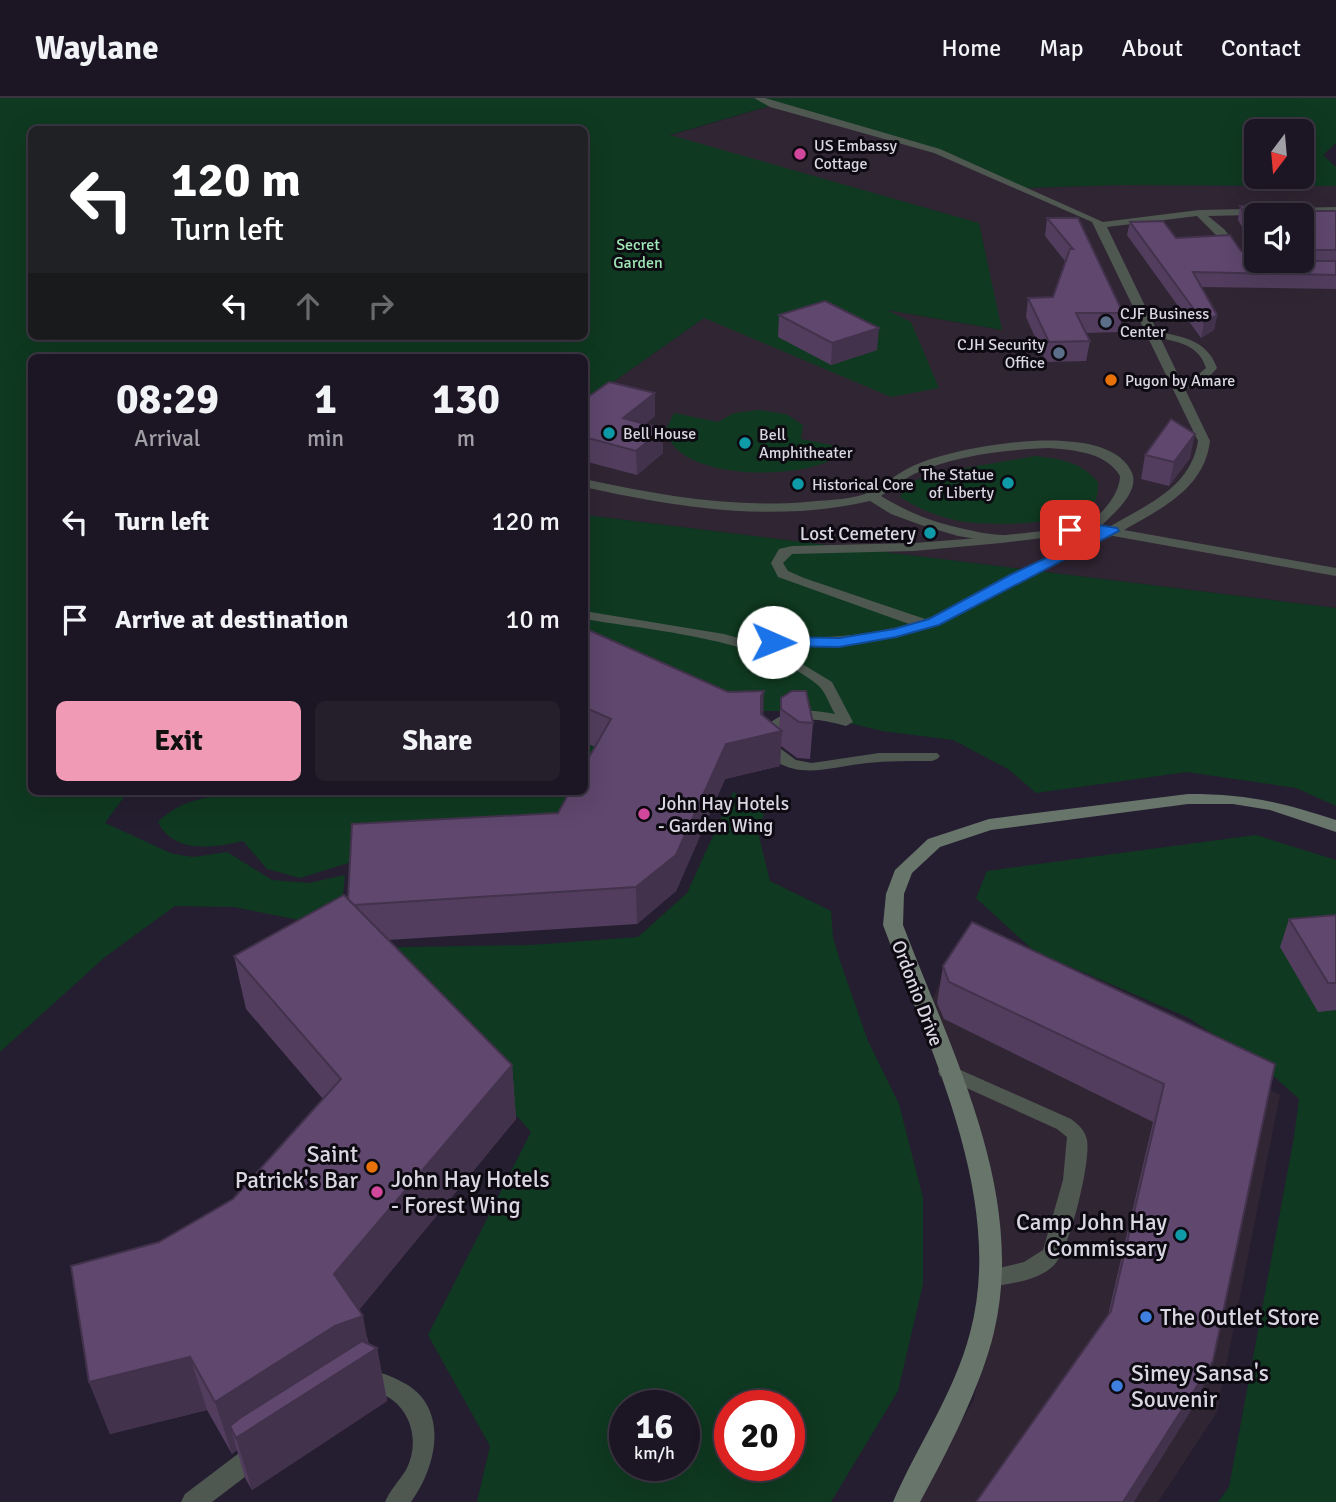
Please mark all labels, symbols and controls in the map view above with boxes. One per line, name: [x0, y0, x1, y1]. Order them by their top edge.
text: Waylane: [35, 28, 159, 69]
text: Home: [941, 33, 1001, 63]
text: Map: [1039, 33, 1084, 63]
text: About: [1122, 33, 1183, 63]
text: Contact: [1221, 33, 1301, 63]
north arrow: [1244, 119, 1314, 189]
map controls: [1244, 119, 1314, 273]
place label: US Embassy Cottage: [814, 136, 897, 174]
marker: US Embassy Cottage: [792, 146, 808, 162]
text: 120 m: [171, 150, 301, 210]
icon: left: [56, 154, 147, 245]
button: sound: [1244, 203, 1314, 273]
text: Turn left: [171, 210, 284, 249]
park label: Secret Garden: [613, 235, 663, 273]
icon: left: [216, 287, 254, 325]
icon: ahead: [289, 287, 327, 325]
icon: right: [362, 287, 400, 325]
place label: CJF Business Center: [1120, 304, 1209, 342]
marker: CJF Business Center: [1098, 314, 1114, 330]
place label: CJH Security Office: [957, 335, 1046, 373]
marker: CJH Security Office: [1051, 345, 1067, 361]
place label: Pugon by Amare: [1125, 371, 1235, 391]
marker: Pugon by Amare: [1103, 372, 1119, 388]
text: 08:29: [116, 374, 219, 425]
text: 1: [314, 374, 337, 425]
text: 130: [432, 374, 500, 425]
text: Arrival: [134, 424, 201, 453]
text: min: [307, 424, 344, 453]
text: m: [457, 424, 475, 453]
place label: Bell House: [623, 424, 696, 444]
marker: Bell House: [601, 425, 617, 441]
place label: Bell Amphitheater: [759, 425, 853, 463]
marker: Bell Amphitheater: [737, 435, 753, 451]
place label: The Statue of Liberty: [921, 465, 995, 503]
place label: Historical Core: [812, 475, 914, 495]
marker: The Statue of Liberty: [1000, 475, 1016, 491]
marker: Historical Core: [790, 476, 806, 492]
pin: [1040, 500, 1100, 560]
icon: left: [56, 503, 94, 541]
text: Turn left: [115, 506, 209, 538]
text: 120 m: [491, 506, 560, 538]
icon: arrive: [1051, 511, 1089, 549]
place label: Lost Cemetery: [800, 522, 916, 546]
marker: Lost Cemetery: [922, 525, 938, 541]
icon: arrive: [56, 601, 94, 639]
text: Arrive at destination: [115, 604, 348, 636]
text: 10 m: [505, 604, 560, 636]
position arrow: [736, 605, 810, 679]
button: Exit: [56, 701, 301, 781]
button: Share: [315, 701, 560, 781]
place label: John Hay Hotels - Garden Wing: [658, 792, 789, 838]
marker: John Hay Hotels - Garden Wing: [636, 806, 652, 822]
street label: Ordonio Drive: [886, 937, 948, 1050]
place label: Saint Patrick's Bar: [235, 1140, 359, 1195]
marker: Saint Patrick's Bar: [364, 1159, 380, 1175]
place label: John Hay Hotels - Forest Wing: [391, 1165, 550, 1220]
marker: John Hay Hotels - Forest Wing: [369, 1184, 385, 1200]
place label: Camp John Hay Commissary: [1016, 1208, 1167, 1263]
marker: Camp John Hay Commissary: [1173, 1227, 1189, 1243]
place label: The Outlet Store: [1160, 1303, 1319, 1332]
marker: The Outlet Store: [1138, 1309, 1154, 1325]
place label: Simey Sansa's Souvenir: [1131, 1359, 1269, 1414]
marker: Simey Sansa's Souvenir: [1109, 1378, 1125, 1394]
speed limit sign: 20: [714, 1390, 805, 1481]
text: 16: [636, 1405, 673, 1448]
text: km/h: [634, 1442, 675, 1464]

